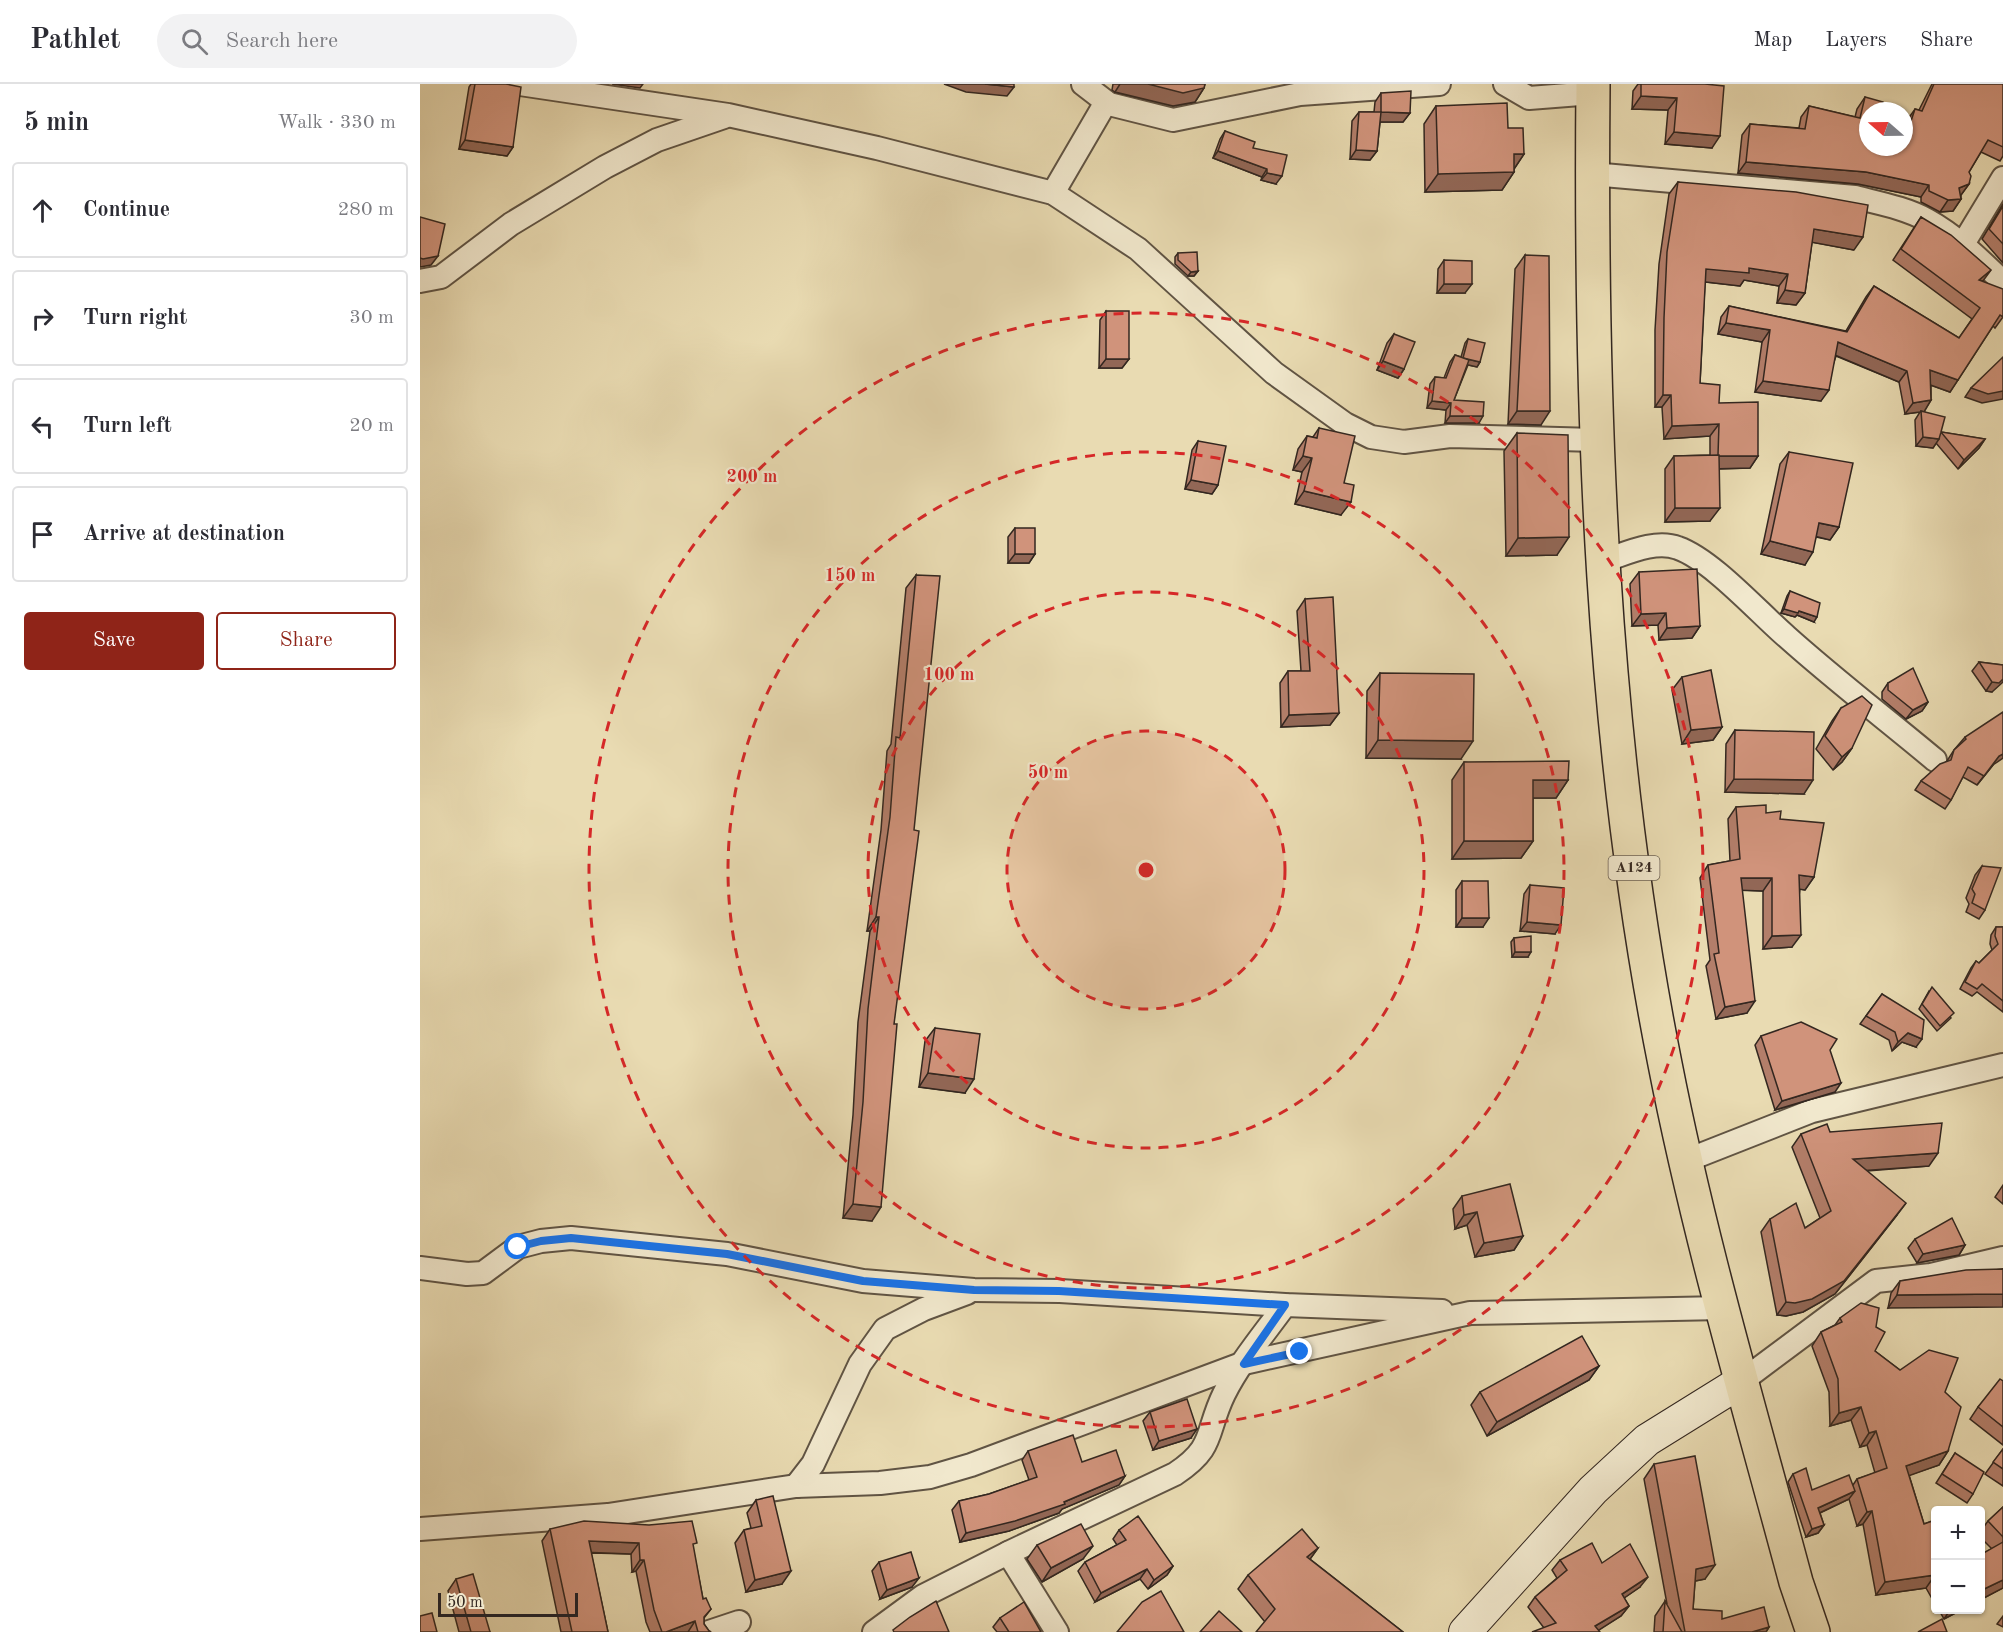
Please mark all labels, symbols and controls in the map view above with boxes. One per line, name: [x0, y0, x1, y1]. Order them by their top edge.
search box: [157, 14, 577, 68]
icon: search: [178, 25, 211, 58]
text: Pathlet: [30, 27, 121, 55]
text: Search here: [226, 30, 338, 52]
text: Map: [1753, 30, 1792, 51]
text: Layers: [1825, 30, 1887, 51]
text: Share: [1920, 30, 1973, 51]
north arrow: [1859, 102, 1913, 156]
text: 5 min: [24, 110, 89, 136]
text: Walk · 330 m: [277, 113, 396, 133]
icon: ahead: [26, 194, 59, 227]
text: Continue: [83, 199, 170, 221]
text: 280 m: [338, 200, 394, 220]
icon: right: [26, 302, 59, 335]
text: Turn right: [83, 307, 187, 329]
text: 30 m: [349, 308, 394, 328]
icon: left: [26, 410, 59, 443]
text: Turn left: [83, 415, 172, 437]
text: 20 m: [349, 416, 394, 436]
text: 200 m: [727, 468, 777, 486]
icon: arrive: [26, 518, 59, 551]
text: Arrive at destination: [83, 523, 285, 545]
text: 150 m: [825, 567, 875, 585]
button: Save: [24, 612, 204, 670]
button: Share: [216, 612, 396, 670]
text: 100 m: [924, 666, 974, 684]
text: 50 m: [1028, 764, 1068, 782]
road number: A124: [1608, 856, 1660, 880]
centre of rings: [1136, 860, 1156, 880]
route start: [504, 1233, 530, 1259]
route end: [1286, 1338, 1312, 1364]
map controls: [1931, 1506, 1985, 1614]
button: +: [1931, 1506, 1985, 1560]
button: −: [1931, 1560, 1985, 1614]
scale bar: [438, 1590, 578, 1618]
text: 50 m: [447, 1595, 483, 1611]

